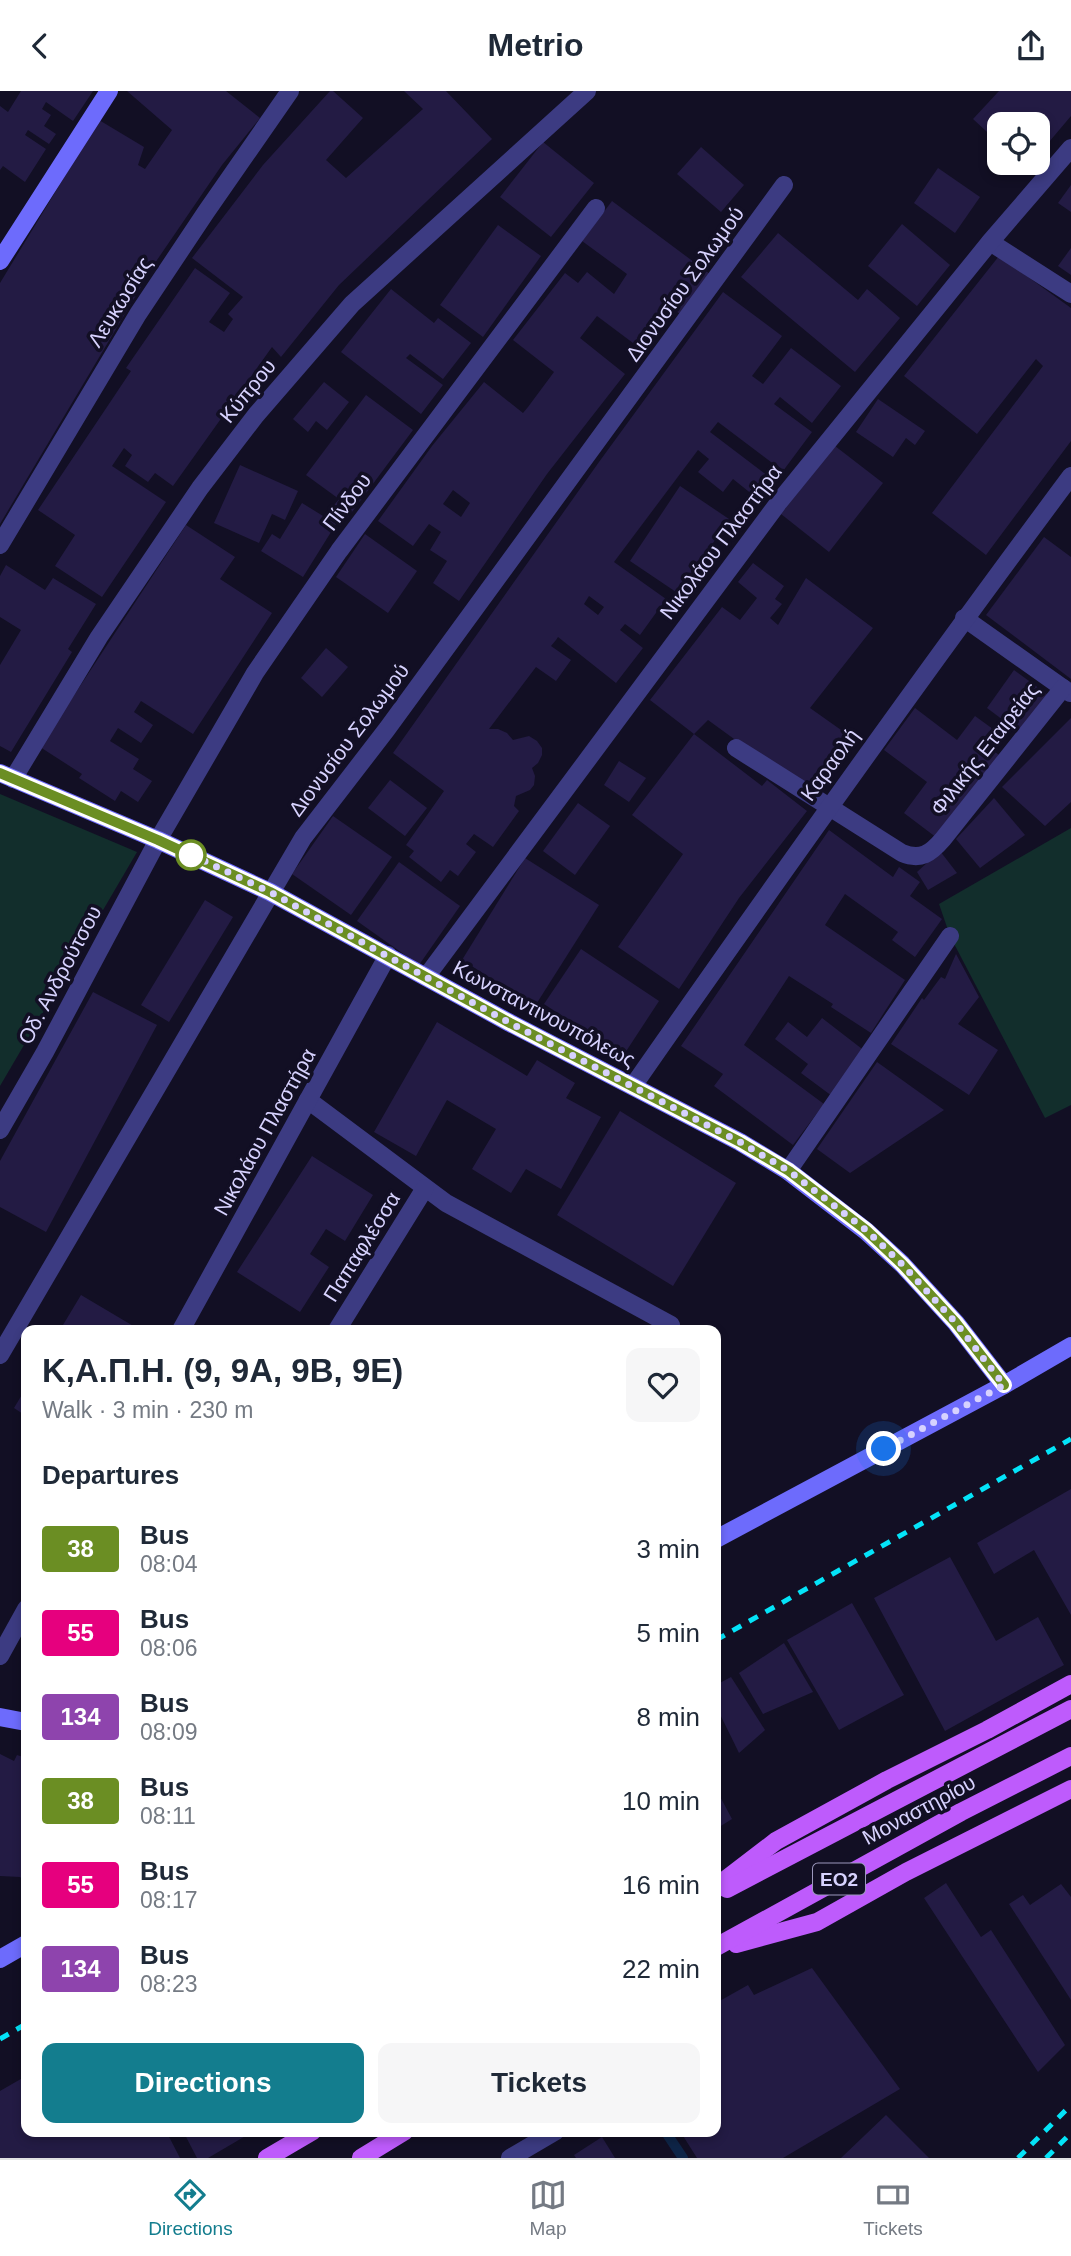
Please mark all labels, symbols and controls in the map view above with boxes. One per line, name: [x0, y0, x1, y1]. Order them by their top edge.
icon: back: [21, 27, 59, 65]
text: Metrio: [488, 27, 584, 63]
icon: share: [1012, 27, 1050, 65]
map controls: [987, 112, 1050, 175]
button: locate: [987, 112, 1050, 175]
street label: Διονυσίου Σολωμού: [621, 202, 748, 365]
street label: Λευκωσίας: [83, 253, 156, 351]
street label: Κύπρου: [215, 354, 280, 427]
street label: Νικολάου Πλαστήρα: [655, 460, 786, 623]
street label: Πίνδου: [318, 469, 375, 535]
street label: Διονυσίου Σολωμού: [284, 659, 413, 821]
street label: Φιλικής Εταιρείας: [926, 678, 1043, 820]
street label: Καραολή: [796, 724, 863, 805]
unlabelled marker: [176, 840, 206, 870]
street label: Οδ. Ανδρούτσου: [13, 902, 106, 1048]
street label: Κωνσταντινουπόλεως: [449, 956, 639, 1071]
street label: Νικολάου Πλαστήρα: [209, 1044, 320, 1219]
street label: Παπαφλέσσα: [319, 1188, 404, 1306]
button: heart: [626, 1348, 700, 1422]
text: Κ,Α.Π.Η. (9, 9Α, 9Β, 9Ε): [42, 1352, 403, 1389]
text: Walk · 3 min · 230 m: [42, 1397, 253, 1423]
your location: [866, 1431, 901, 1466]
text: Departures: [42, 1460, 179, 1490]
text: Bus: [140, 1520, 189, 1550]
text: 3 min: [636, 1534, 700, 1564]
text: 38: [67, 1535, 94, 1562]
text: 08:04: [140, 1551, 198, 1577]
text: Bus: [140, 1604, 189, 1634]
text: 5 min: [636, 1618, 700, 1648]
text: 55: [67, 1619, 94, 1646]
text: 08:06: [140, 1635, 198, 1661]
text: Bus: [140, 1688, 189, 1718]
text: 8 min: [636, 1702, 700, 1732]
text: 134: [60, 1703, 101, 1730]
text: 08:09: [140, 1719, 198, 1745]
street label: Μοναστηρίου: [858, 1770, 979, 1849]
text: Bus: [140, 1772, 189, 1802]
text: 10 min: [622, 1786, 700, 1816]
text: 38: [67, 1787, 94, 1814]
text: 08:11: [140, 1803, 196, 1829]
text: Bus: [140, 1856, 189, 1886]
road number: ΕΟ2: [813, 1863, 865, 1894]
text: 16 min: [622, 1870, 700, 1900]
text: 55: [67, 1871, 94, 1898]
text: 08:17: [140, 1887, 198, 1913]
text: Bus: [140, 1940, 189, 1970]
text: 22 min: [622, 1954, 700, 1984]
text: 134: [60, 1955, 101, 1982]
text: 08:23: [140, 1971, 198, 1997]
button: Directions: [42, 2043, 364, 2123]
button: Tickets: [378, 2043, 700, 2123]
tab: Directions: [148, 2176, 233, 2240]
tab: Map: [529, 2176, 567, 2240]
tab: Tickets: [863, 2176, 923, 2240]

